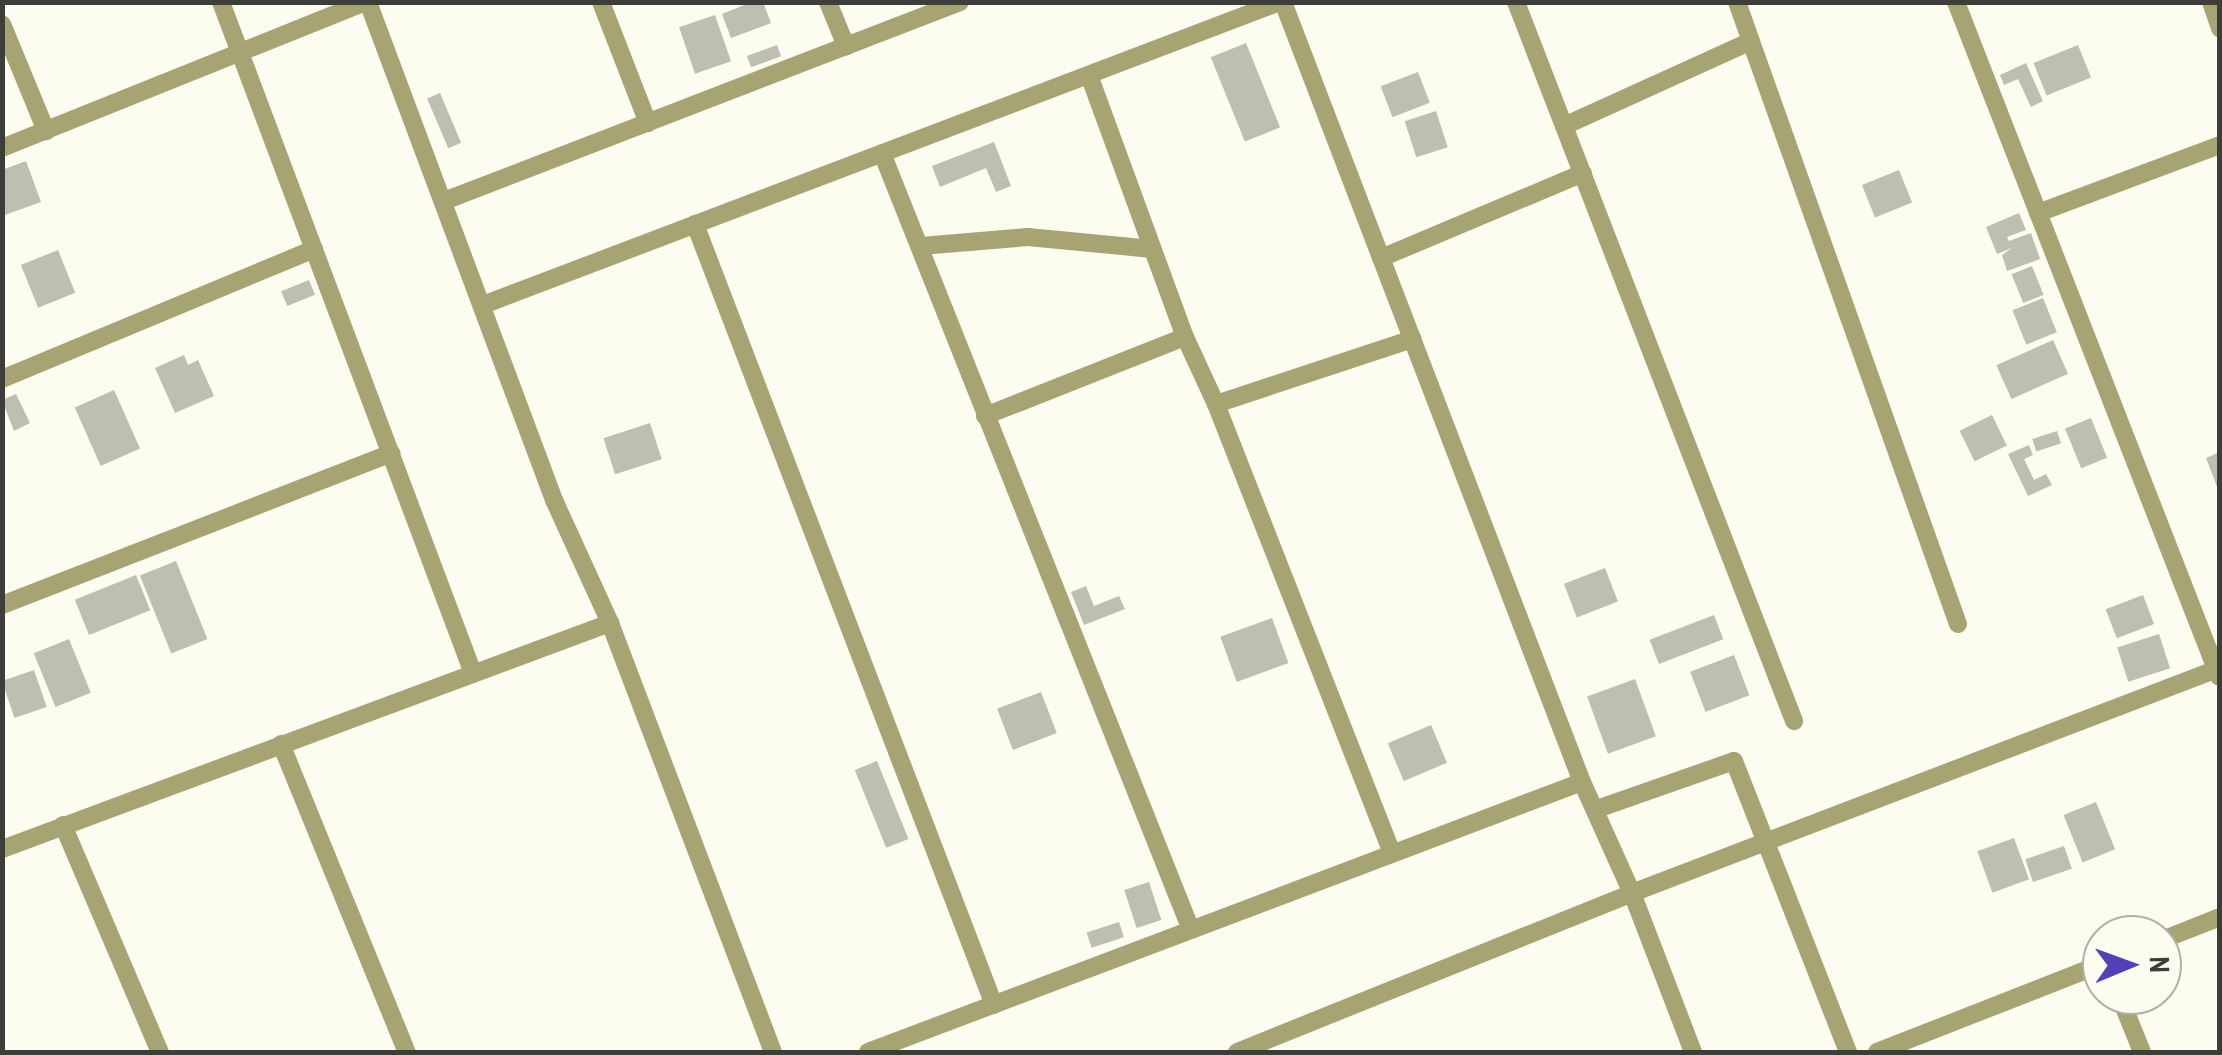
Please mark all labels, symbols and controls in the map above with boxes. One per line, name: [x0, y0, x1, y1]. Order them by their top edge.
north arrow: [2082, 915, 2182, 1015]
text: N: [2141, 956, 2179, 973]

